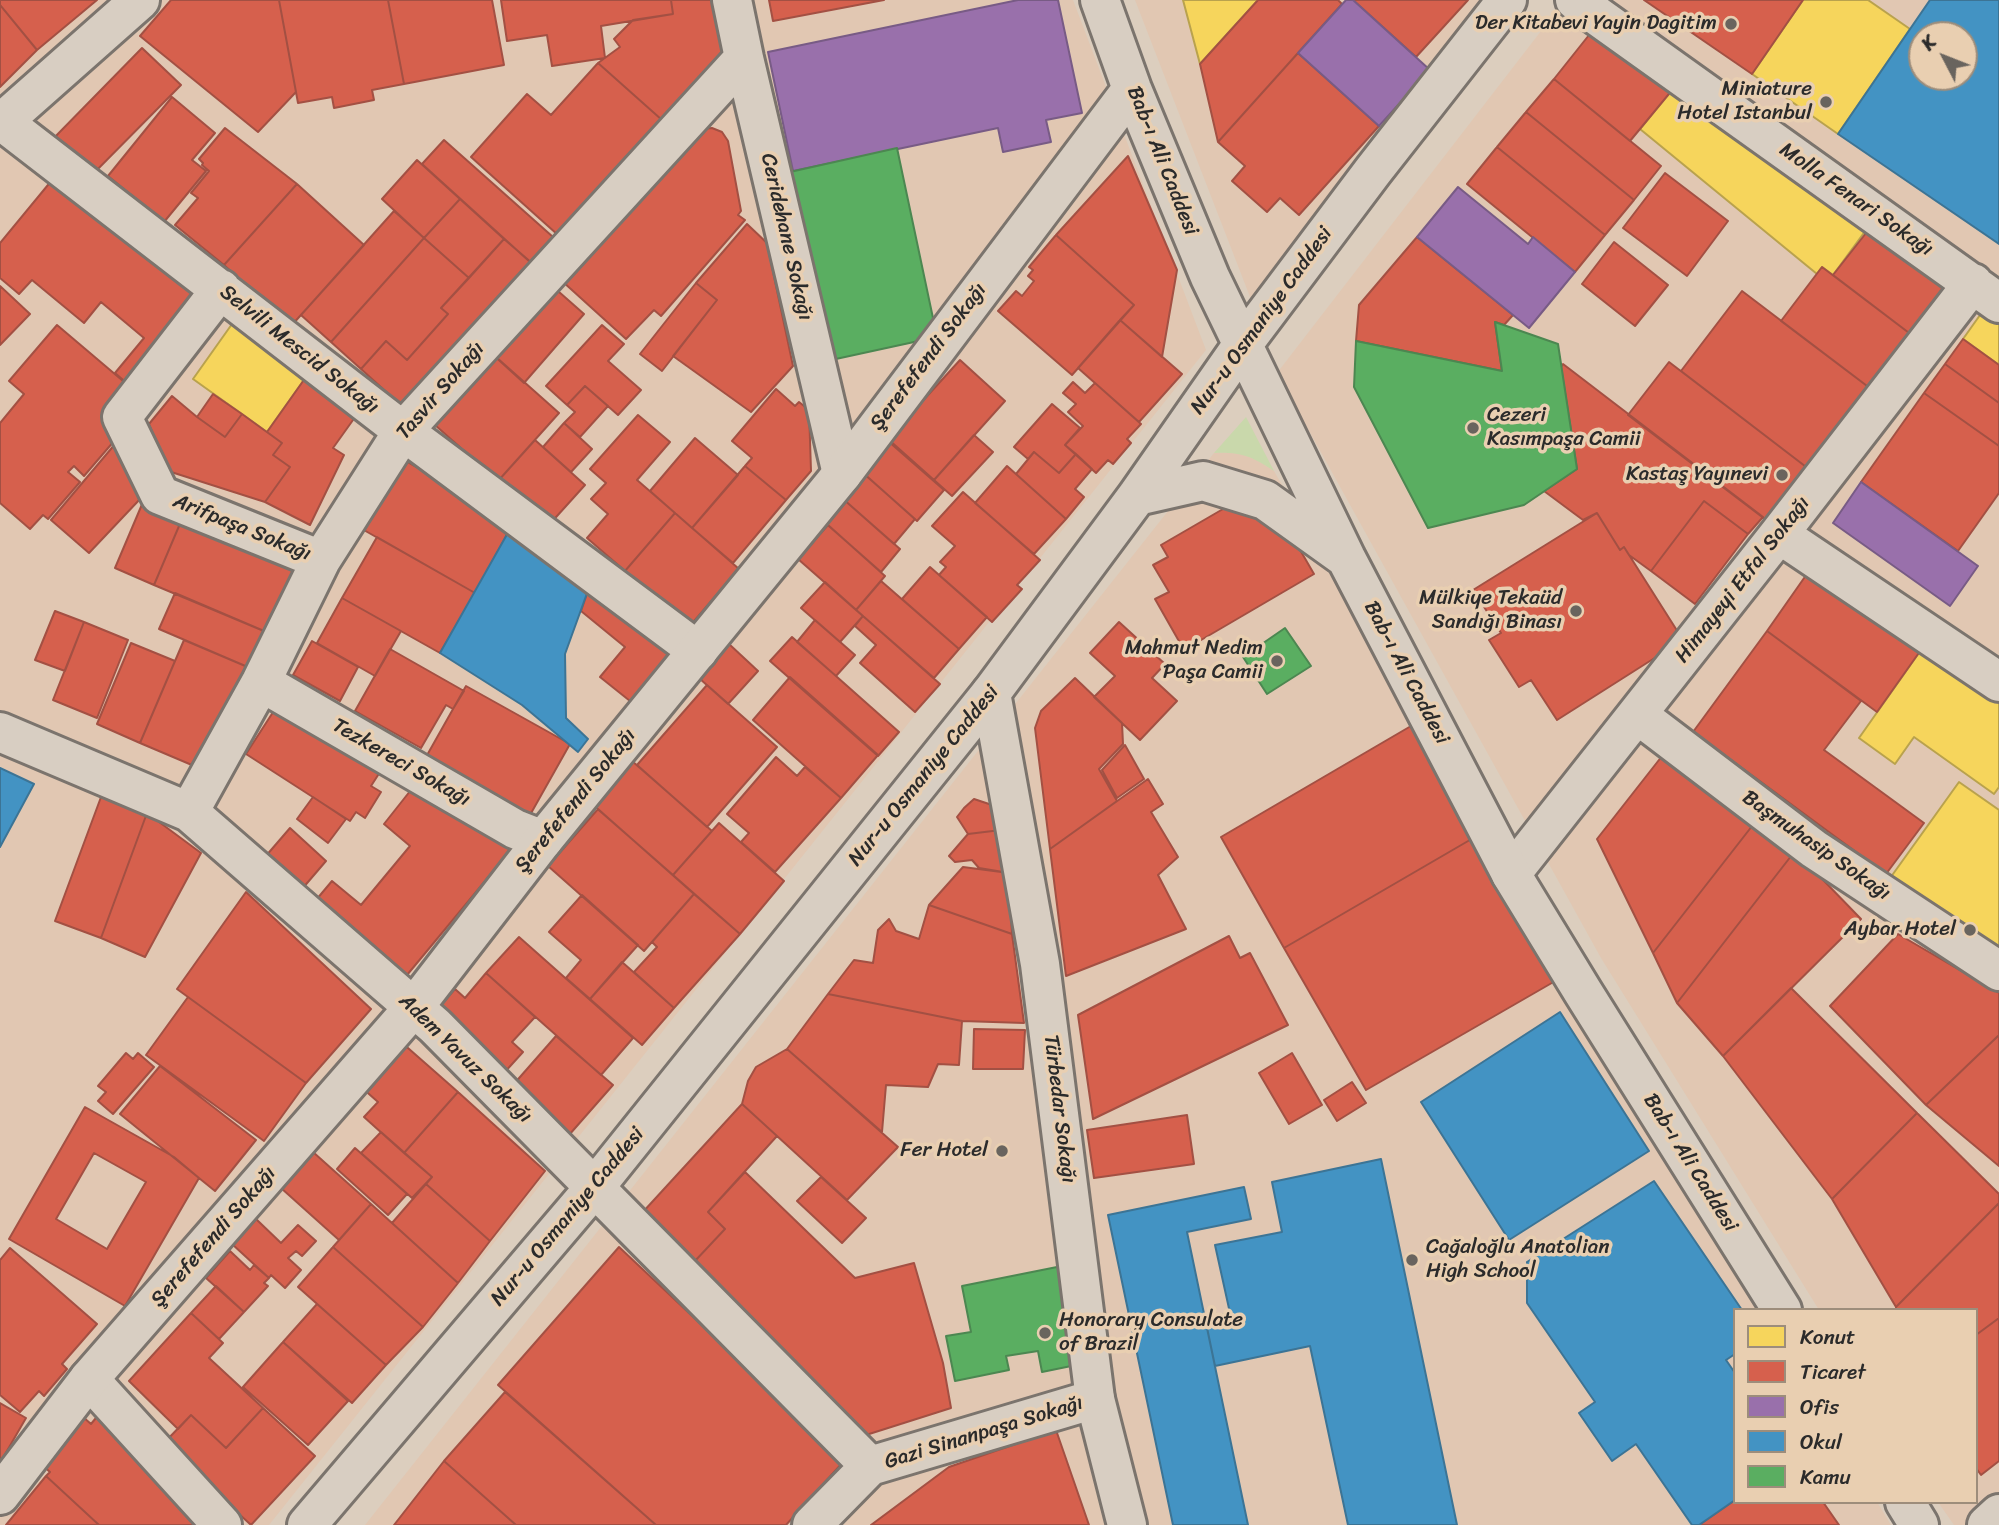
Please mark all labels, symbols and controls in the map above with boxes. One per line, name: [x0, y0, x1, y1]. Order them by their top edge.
place label: Der Kitabevi Yayin Dagitim: [1475, 11, 1717, 37]
marker: Der Kitabevi Yayin Dagitim: [1723, 16, 1739, 32]
north arrow: [1908, 21, 1978, 91]
text: K: [1912, 28, 1945, 58]
place label: Miniature Hotel Istanbul: [1677, 77, 1812, 127]
street label: Bab-ı Ali Caddesi: [1121, 83, 1203, 239]
marker: Miniature Hotel Istanbul: [1818, 94, 1834, 110]
street label: Molla Fenari Sokağı: [1774, 138, 1938, 262]
street label: Ceridehane Sokağı: [755, 151, 817, 323]
street label: Nur-u Osmaniye Caddesi: [1186, 222, 1338, 420]
street label: Şerefefendi Sokağı: [865, 278, 993, 436]
street label: Selvili Mescid Sokağı: [214, 280, 384, 420]
street label: Tasvir Sokağı: [392, 337, 490, 445]
place label: Cezeri Kasımpaşa Camii: [1487, 403, 1641, 453]
marker: Cezeri Kasımpaşa Camii: [1465, 420, 1481, 436]
place label: Kastaş Yayınevi: [1626, 462, 1768, 488]
marker: Kastaş Yayınevi: [1774, 467, 1790, 483]
street label: Arifpaşa Sokağı: [169, 489, 315, 567]
street label: Himayeyi Etfal Sokağı: [1670, 492, 1816, 668]
place label: Mülkiye Tekaüd Sandığı Binası: [1419, 586, 1562, 636]
street label: Bab-ı Ali Caddesi: [1358, 597, 1454, 749]
marker: Mülkiye Tekaüd Sandığı Binası: [1568, 603, 1584, 619]
place label: Mahmut Nedim Paşa Camii: [1125, 636, 1263, 686]
marker: Mahmut Nedim Paşa Camii: [1269, 653, 1285, 669]
street label: Nur-u Osmaniye Caddesi: [843, 680, 1005, 872]
street label: Tezkereci Sokağı: [328, 713, 474, 813]
street label: Şerefefendi Sokağı: [510, 724, 642, 878]
street label: Başmuhasip Sokağı: [1737, 785, 1895, 907]
place label: Aybar Hotel: [1844, 917, 1956, 943]
marker: Aybar Hotel: [1962, 922, 1978, 938]
street label: Adem Yavuz Sokağı: [393, 989, 537, 1129]
street label: Türbedar Sokağı: [1037, 1033, 1081, 1185]
street label: Bab-ı Ali Caddesi: [1637, 1089, 1743, 1237]
street label: Nur-u Osmaniye Caddesi: [486, 1123, 650, 1311]
place label: Fer Hotel: [900, 1138, 988, 1164]
marker: Fer Hotel: [994, 1143, 1010, 1159]
street label: Şerefefendi Sokağı: [146, 1162, 282, 1312]
place label: Cağaloğlu Anatolian High School: [1426, 1235, 1610, 1285]
marker: Cağaloğlu Anatolian High School: [1404, 1252, 1420, 1268]
place label: Honorary Consulate of Brazil: [1059, 1308, 1243, 1358]
legend: [1733, 1308, 1978, 1504]
text: Konut: [1800, 1318, 1855, 1356]
marker: Honorary Consulate of Brazil: [1037, 1325, 1053, 1341]
text: Ticaret: [1800, 1353, 1866, 1391]
text: Ofis: [1800, 1388, 1839, 1426]
street label: Gazi Sinanpaşa Sokağı: [882, 1391, 1086, 1475]
text: Okul: [1800, 1423, 1842, 1461]
text: Kamu: [1800, 1458, 1851, 1496]

